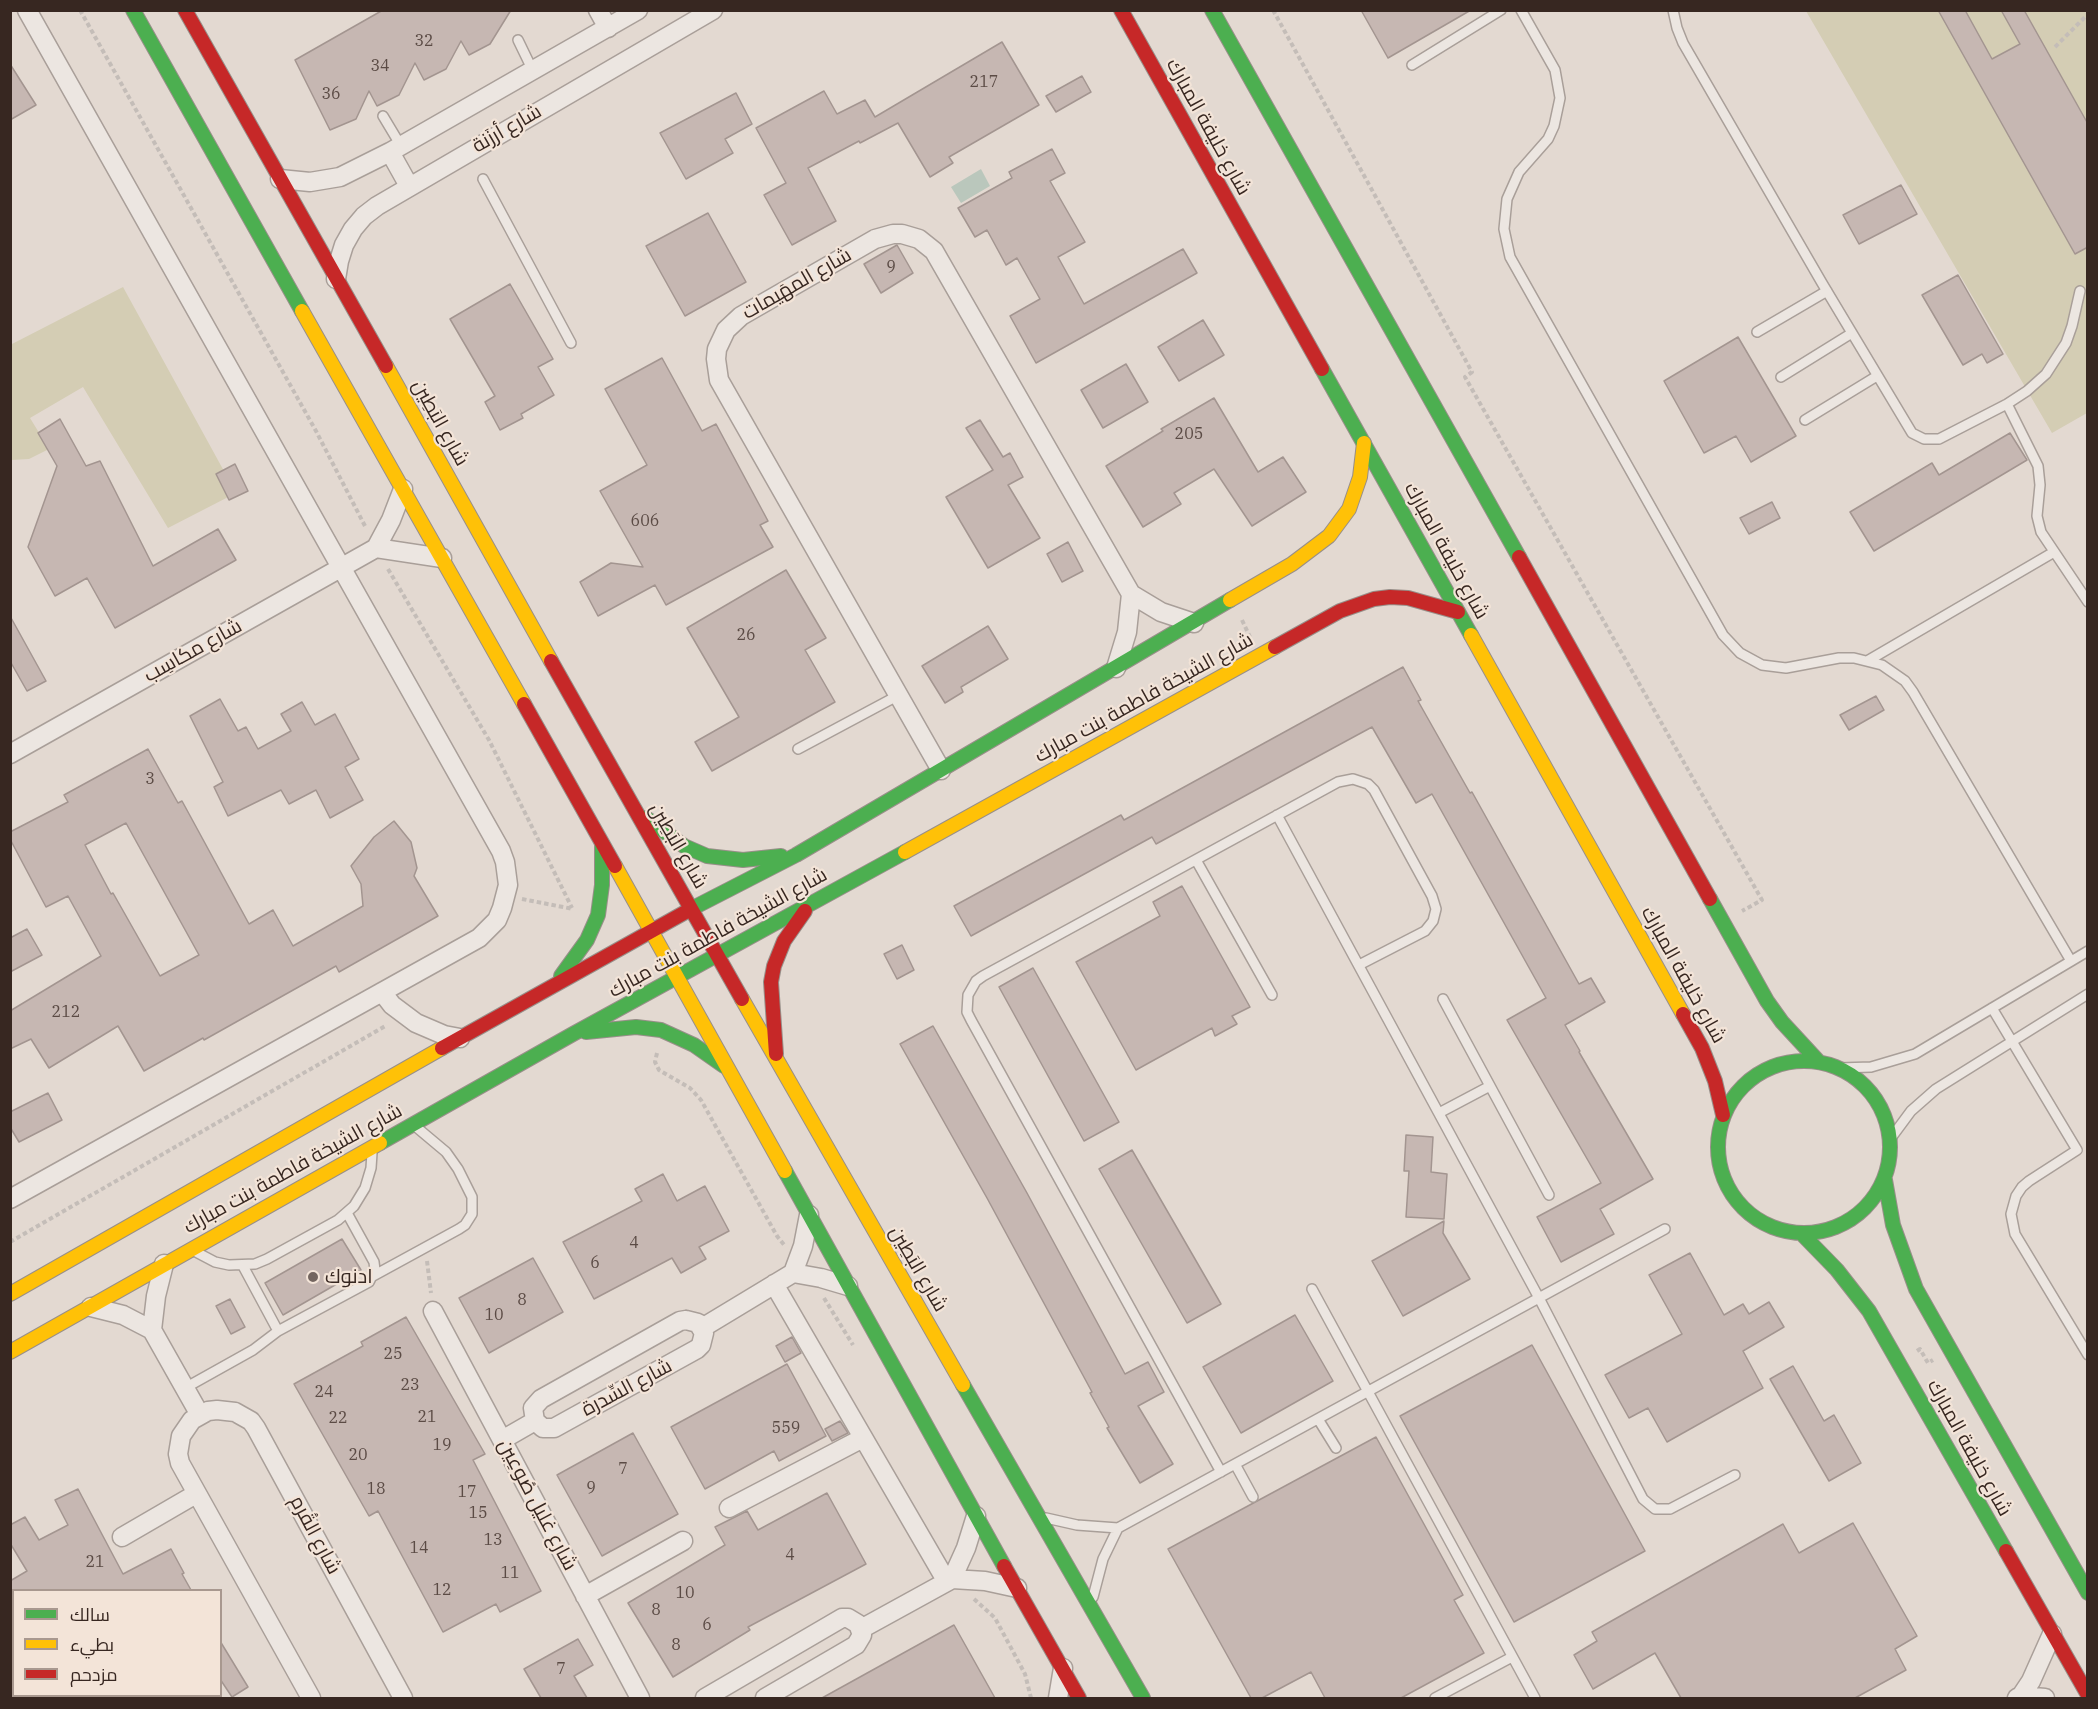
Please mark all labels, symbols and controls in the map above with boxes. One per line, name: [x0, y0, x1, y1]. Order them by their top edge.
house number: 32: [414, 31, 434, 51]
street label: شارع خليفة المبارك: [1161, 54, 1255, 200]
house number: 34: [370, 56, 390, 76]
house number: 217: [970, 72, 998, 92]
house number: 36: [321, 84, 341, 104]
street label: شارع أرزَنة: [468, 100, 546, 158]
street label: شارع المهَيمات: [738, 243, 856, 325]
house number: 9: [886, 257, 896, 277]
street label: شارع البَطِين: [406, 376, 474, 470]
house number: 205: [1175, 424, 1203, 444]
street label: شارع خليفة المبارك: [1399, 478, 1493, 624]
house number: 606: [631, 511, 659, 531]
street label: شارع مكاسِب: [140, 614, 246, 688]
house number: 26: [736, 625, 756, 645]
street label: شارع الشيخة فاطمة بنت مبارك: [1031, 628, 1257, 768]
house number: 3: [145, 769, 155, 789]
street label: شارع البَطِين: [644, 799, 712, 893]
street label: شارع الشيخة فاطمة بنت مبارك: [605, 863, 831, 1003]
street label: شارع خليفة المبارك: [1636, 902, 1730, 1048]
house number: 212: [52, 1002, 80, 1022]
street label: شارع الشيخة فاطمة بنت مبارك: [180, 1099, 406, 1239]
street label: شارع البَطِين: [884, 1222, 952, 1316]
house number: 4: [629, 1233, 639, 1253]
house number: 6: [590, 1253, 600, 1273]
place label: ادنوك: [325, 1265, 373, 1289]
marker: ادنوك: [306, 1270, 320, 1284]
house number: 8: [517, 1290, 527, 1310]
house number: 10: [484, 1305, 504, 1325]
house number: 25: [383, 1344, 403, 1364]
street label: شارع السِّدرة: [578, 1354, 676, 1422]
house number: 23: [400, 1375, 420, 1395]
street label: شارع خليفة المبارك: [1922, 1375, 2016, 1521]
house number: 24: [314, 1382, 334, 1402]
house number: 21: [417, 1407, 437, 1427]
house number: 22: [328, 1408, 348, 1428]
house number: 559: [772, 1418, 800, 1438]
house number: 19: [432, 1435, 452, 1455]
street label: شارع غليل صُوعِين: [492, 1435, 582, 1575]
house number: 20: [348, 1445, 368, 1465]
house number: 7: [618, 1459, 628, 1479]
house number: 9: [586, 1478, 596, 1498]
house number: 18: [366, 1479, 386, 1499]
house number: 17: [457, 1482, 477, 1502]
street label: شارع القُرم: [284, 1492, 346, 1578]
house number: 15: [468, 1503, 488, 1523]
house number: 13: [483, 1530, 503, 1550]
house number: 14: [409, 1538, 429, 1558]
house number: 4: [785, 1545, 795, 1565]
house number: 21: [85, 1552, 105, 1572]
house number: 11: [500, 1563, 520, 1583]
house number: 12: [432, 1580, 452, 1600]
house number: 10: [675, 1583, 695, 1603]
legend: [12, 1589, 222, 1697]
house number: 8: [651, 1600, 661, 1620]
text: سالك: [70, 1603, 110, 1626]
house number: 6: [702, 1615, 712, 1635]
text: بطيء: [70, 1633, 114, 1656]
house number: 8: [671, 1635, 681, 1655]
house number: 7: [556, 1659, 566, 1679]
text: مزدحم: [70, 1663, 118, 1686]

